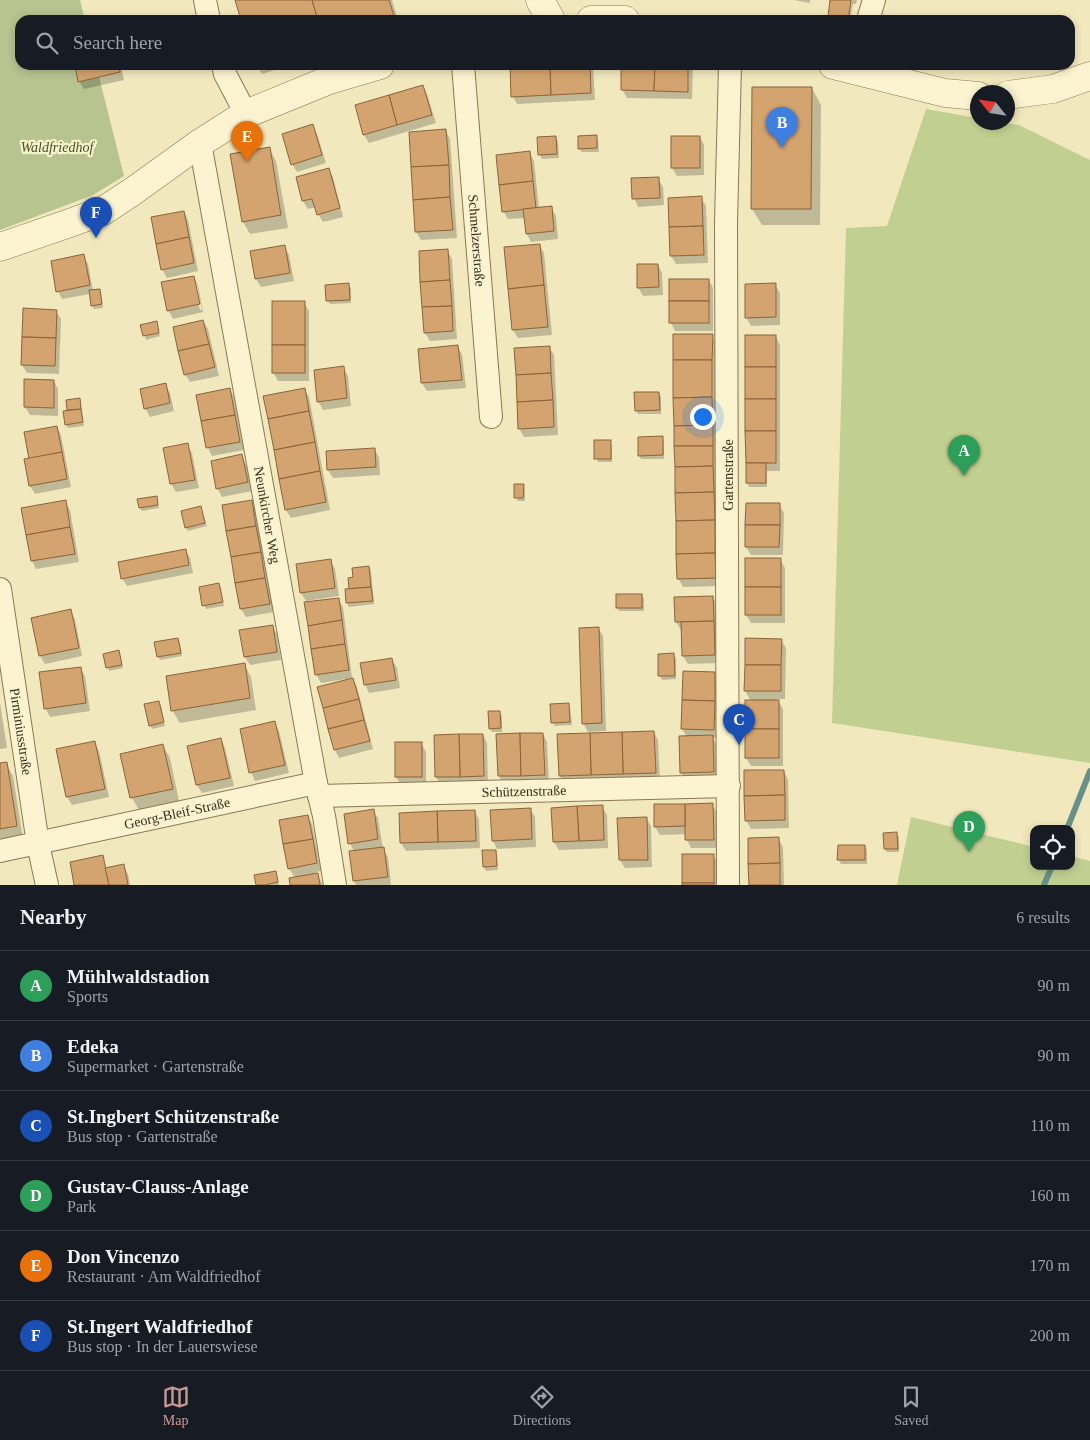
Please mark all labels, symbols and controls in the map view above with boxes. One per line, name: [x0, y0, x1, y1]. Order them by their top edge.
search box: [15, 15, 1075, 70]
icon: search: [33, 29, 61, 57]
text: Search here: [73, 32, 162, 53]
north arrow: [970, 85, 1015, 130]
pin: B: [766, 107, 798, 148]
pin: E: [231, 121, 263, 162]
park label: Waldfriedhof: [21, 140, 95, 155]
street label: Schmelzerstraße: [465, 194, 488, 287]
pin: F: [80, 197, 112, 238]
your location: [690, 404, 716, 430]
pin: A: [948, 435, 980, 476]
street label: Gartenstraße: [721, 439, 736, 511]
street label: Neunkircher Weg: [251, 465, 283, 565]
street label: Pirminiusstraße: [7, 687, 35, 776]
pin: C: [723, 704, 755, 745]
street label: Schützenstraße: [481, 783, 567, 800]
street label: Georg-Bleif-Straße: [123, 795, 231, 832]
pin: D: [953, 811, 985, 852]
map controls: [1030, 825, 1075, 870]
button: locate: [1030, 825, 1075, 870]
text: Nearby: [20, 905, 87, 929]
text: 6 results: [1016, 909, 1070, 926]
text: Mühlwaldstadion: [67, 966, 210, 987]
text: A: [30, 977, 42, 994]
text: 90 m: [1038, 977, 1070, 994]
text: Sports: [67, 988, 108, 1005]
text: Edeka: [67, 1036, 119, 1057]
text: B: [31, 1047, 41, 1064]
text: 90 m: [1038, 1047, 1070, 1064]
text: Supermarket · Gartenstraße: [67, 1058, 244, 1075]
text: St.Ingbert Schützenstraße: [67, 1106, 279, 1127]
text: C: [30, 1117, 42, 1134]
text: 110 m: [1030, 1117, 1070, 1134]
text: Bus stop · Gartenstraße: [67, 1128, 218, 1145]
text: Gustav-Clauss-Anlage: [67, 1176, 249, 1197]
text: D: [30, 1187, 42, 1204]
text: 160 m: [1030, 1187, 1070, 1204]
text: Park: [67, 1198, 96, 1215]
text: Don Vincenzo: [67, 1246, 179, 1267]
text: E: [31, 1257, 41, 1274]
text: 170 m: [1030, 1257, 1070, 1274]
text: Restaurant · Am Waldfriedhof: [67, 1268, 260, 1285]
text: St.Ingert Waldfriedhof: [67, 1316, 252, 1337]
text: F: [31, 1327, 41, 1344]
text: 200 m: [1030, 1327, 1070, 1344]
text: Bus stop · In der Lauerswiese: [67, 1338, 258, 1355]
tab: Map: [162, 1383, 190, 1429]
tab: Directions: [513, 1383, 571, 1429]
tab: Saved: [894, 1383, 928, 1429]

